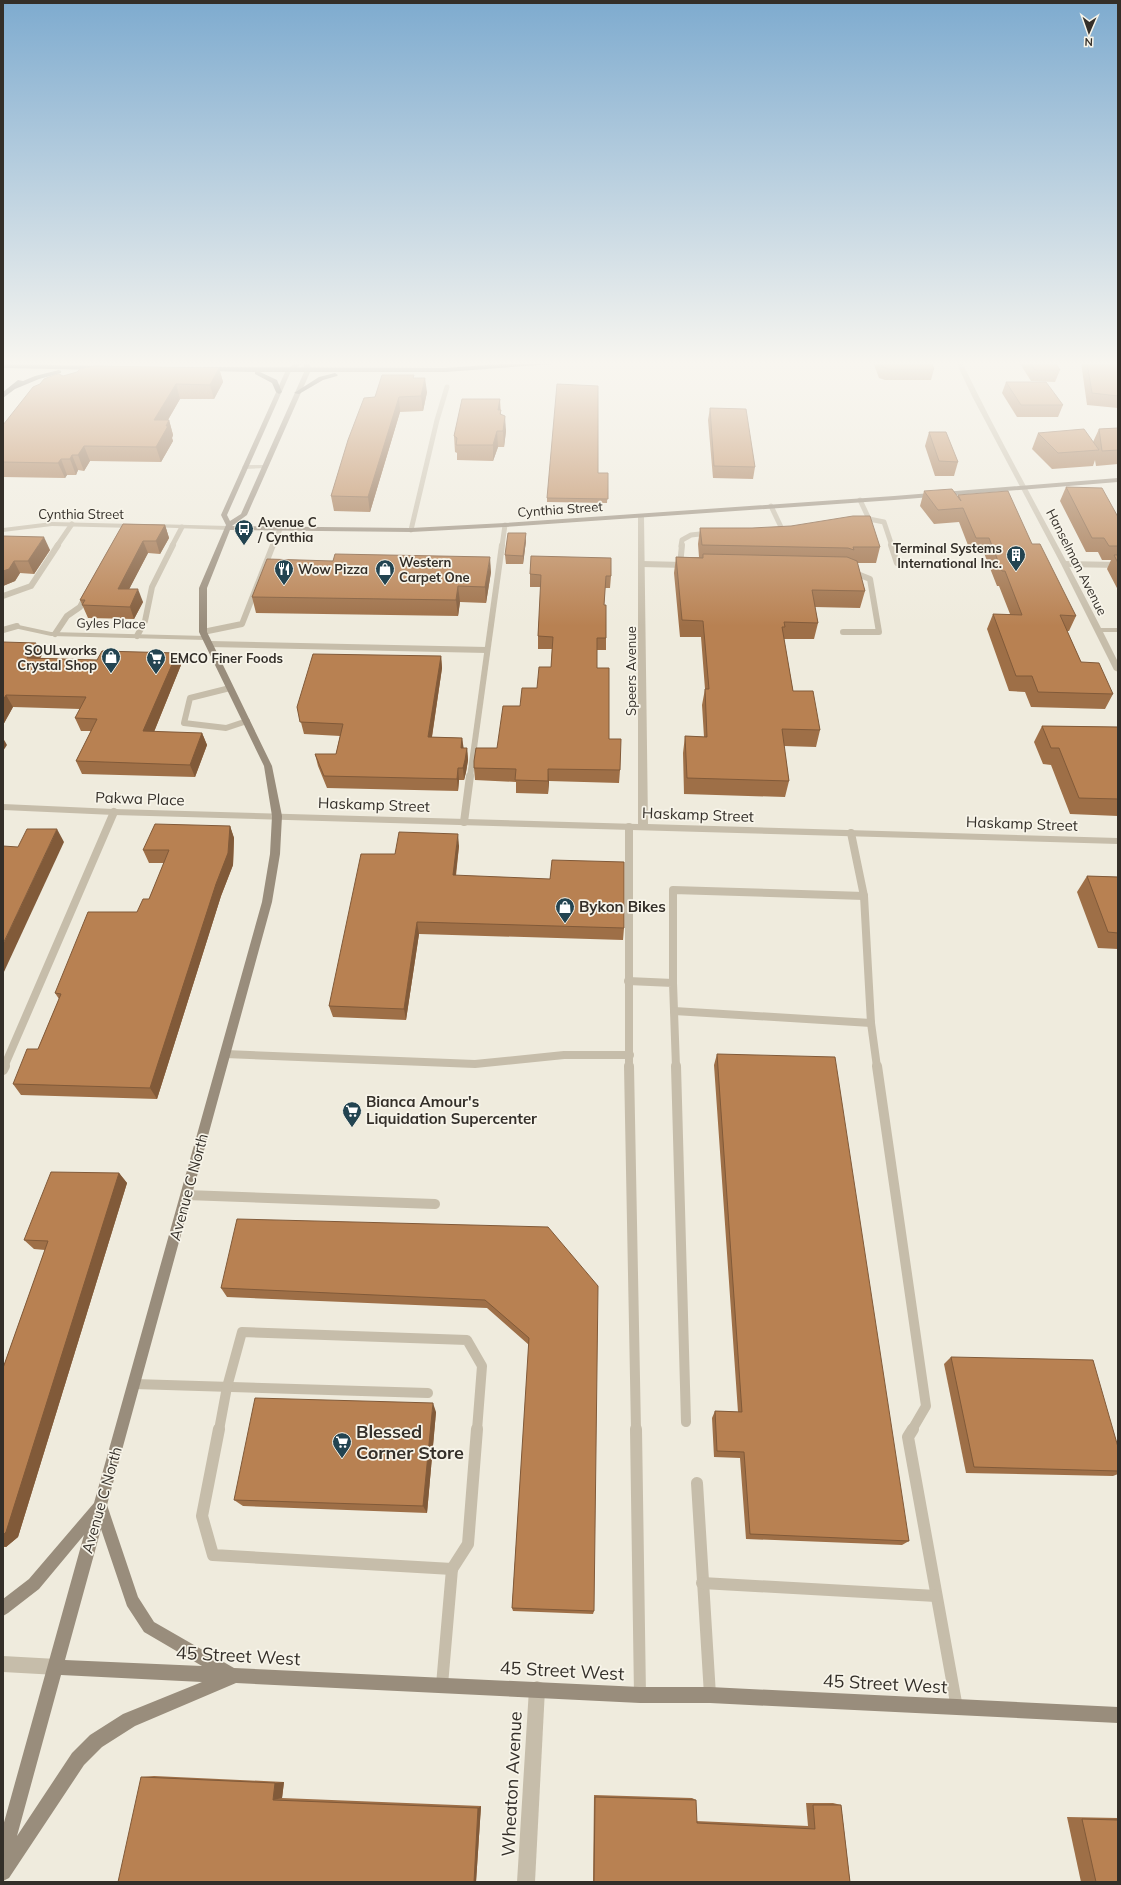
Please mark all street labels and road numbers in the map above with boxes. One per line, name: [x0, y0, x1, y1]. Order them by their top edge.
street label: Cynthia Street: [517, 498, 604, 520]
street label: Cynthia Street: [38, 506, 124, 522]
street label: Hanselman Avenue: [1043, 506, 1111, 618]
street label: Gyles Place: [76, 614, 146, 632]
street label: Speers Avenue: [623, 626, 639, 716]
street label: Pakwa Place: [95, 787, 185, 810]
street label: Haskamp Street: [318, 793, 430, 816]
street label: Haskamp Street: [642, 803, 754, 826]
street label: Haskamp Street: [966, 812, 1078, 835]
street label: Avenue C North: [165, 1131, 212, 1242]
street label: Avenue C North: [77, 1444, 126, 1555]
street label: 45 Street West: [175, 1641, 301, 1670]
street label: 45 Street West: [499, 1656, 625, 1685]
street label: 45 Street West: [822, 1669, 948, 1698]
street label: Wheaton Avenue: [496, 1711, 527, 1857]

